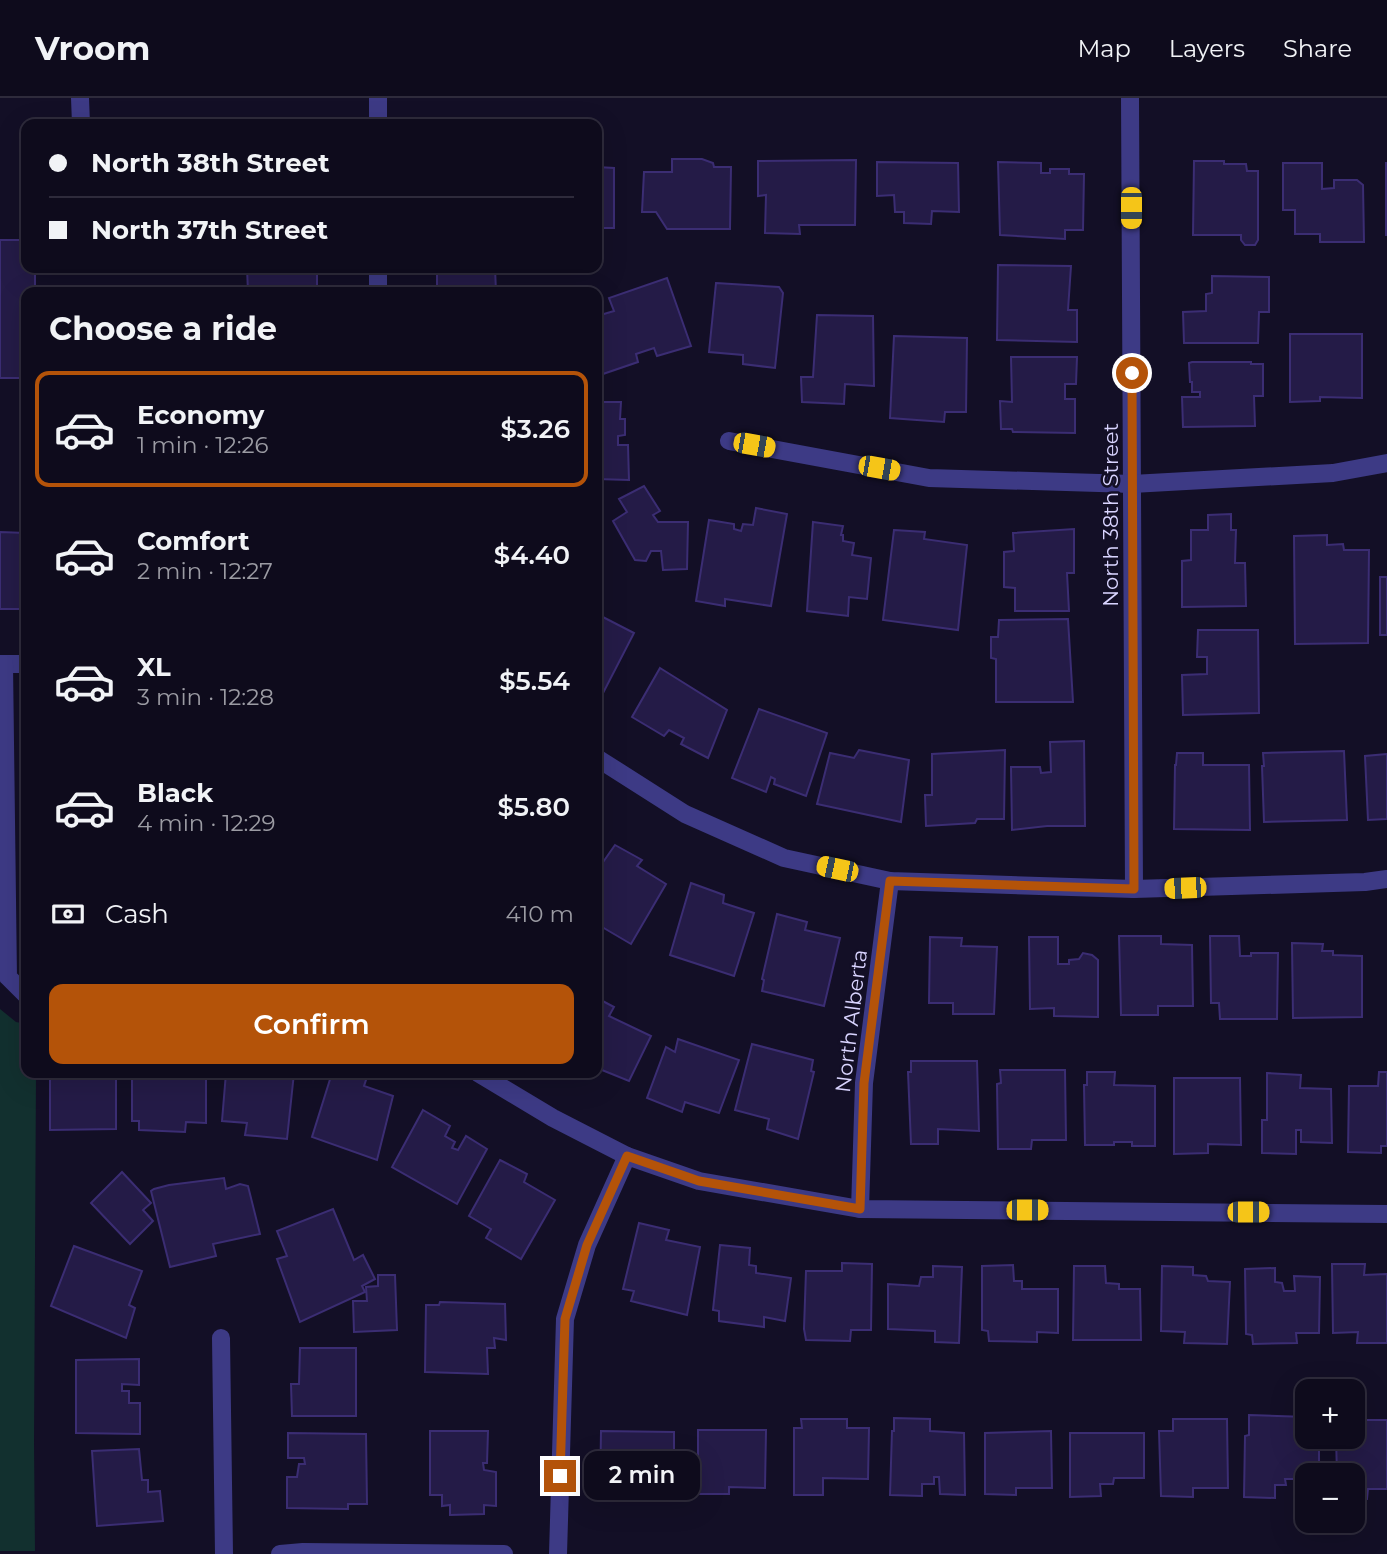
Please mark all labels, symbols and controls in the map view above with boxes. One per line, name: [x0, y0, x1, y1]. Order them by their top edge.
text: Vroom: [35, 28, 150, 68]
text: Map: [1077, 34, 1131, 63]
text: Layers: [1169, 34, 1245, 63]
text: Share: [1283, 34, 1352, 63]
text: North 38th Street: [91, 147, 329, 179]
car: [1121, 187, 1142, 229]
text: North 37th Street: [91, 214, 328, 246]
text: Choose a ride: [49, 309, 277, 348]
route start: [1116, 357, 1148, 389]
icon: car: [53, 398, 116, 461]
text: Economy: [137, 399, 264, 431]
text: $3.26: [501, 413, 570, 445]
street label: North 38th Street: [1098, 423, 1123, 607]
text: 1 min · 12:26: [137, 431, 269, 459]
car: [732, 431, 777, 459]
car: [857, 454, 902, 482]
icon: car: [53, 524, 116, 587]
text: Comfort: [137, 525, 249, 557]
text: $4.40: [494, 539, 570, 571]
text: 2 min · 12:27: [137, 557, 273, 585]
icon: car: [53, 650, 116, 713]
text: XL: [137, 651, 171, 683]
text: $5.54: [499, 665, 570, 697]
text: 3 min · 12:28: [137, 683, 274, 711]
icon: car: [53, 776, 116, 839]
text: Black: [137, 777, 213, 809]
text: $5.80: [497, 791, 570, 823]
text: 4 min · 12:29: [137, 809, 276, 837]
car: [815, 854, 860, 884]
car: [1164, 877, 1207, 899]
icon: cash: [49, 895, 87, 933]
text: Cash: [105, 898, 169, 930]
text: 410 m: [505, 900, 574, 928]
street label: North Alberta: [830, 948, 872, 1094]
button: Confirm: [49, 984, 574, 1064]
car: [1007, 1200, 1049, 1221]
car: [1228, 1202, 1270, 1223]
map controls: [1295, 1379, 1365, 1533]
button: +: [1295, 1379, 1365, 1449]
callout: 2 min: [584, 1452, 700, 1500]
route end: [544, 1460, 576, 1492]
text: 2 min: [609, 1461, 675, 1489]
button: −: [1295, 1463, 1365, 1533]

